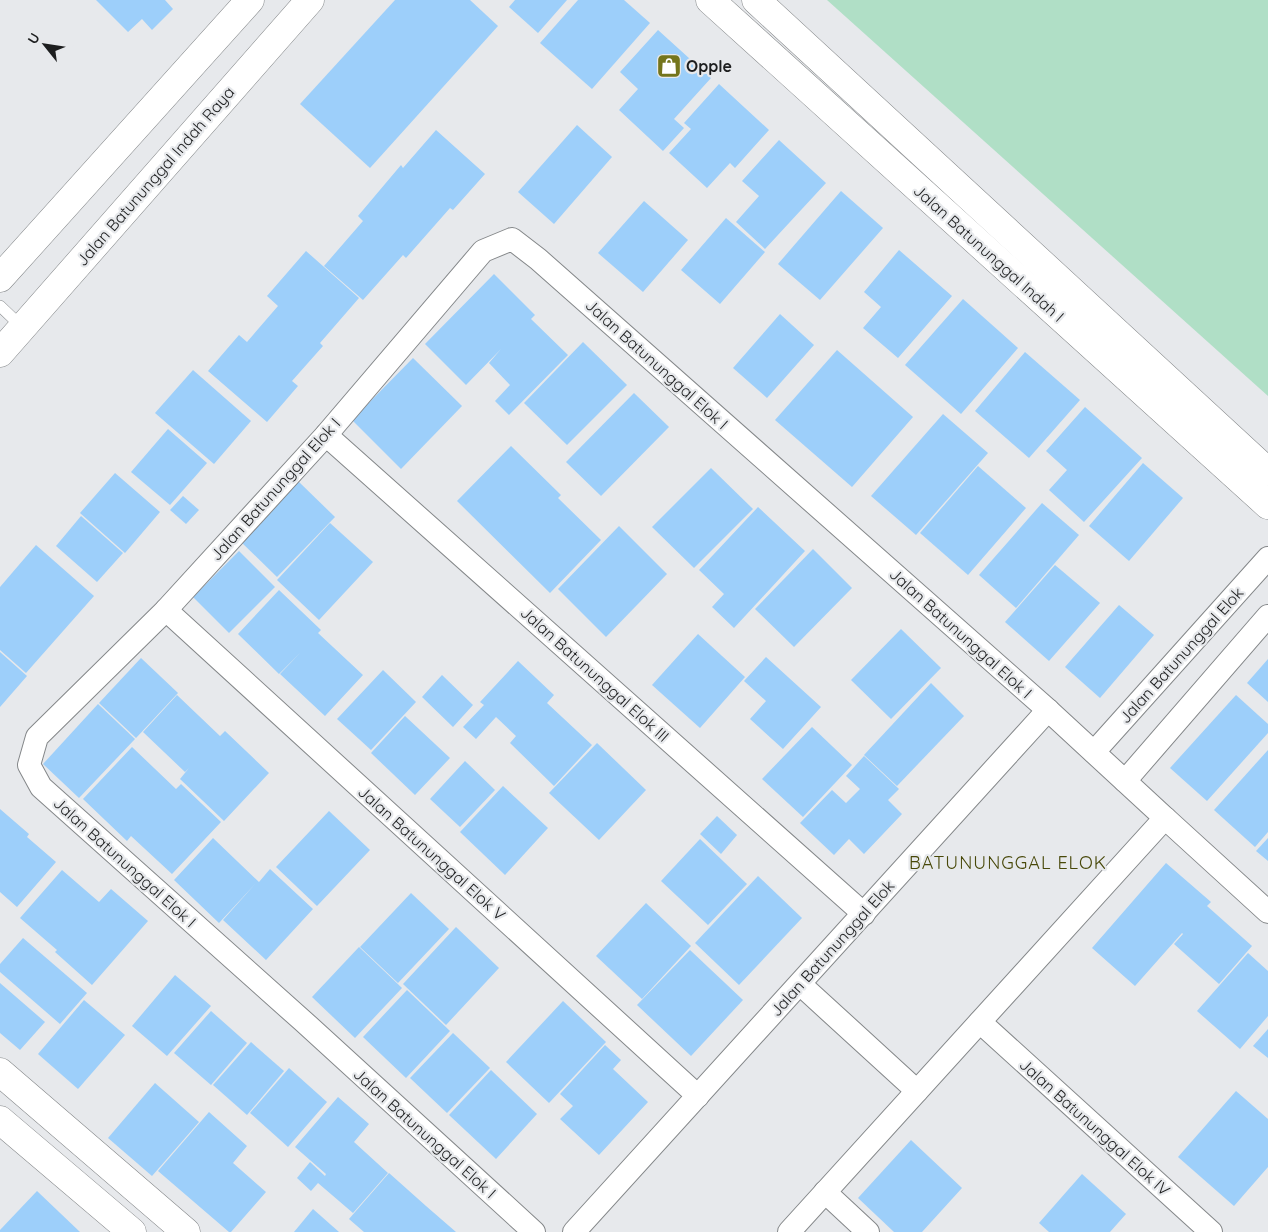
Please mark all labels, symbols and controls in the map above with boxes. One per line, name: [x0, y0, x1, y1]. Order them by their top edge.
north arrow: [20, 20, 70, 70]
text: U: [23, 30, 44, 47]
shop icon: Opple: [656, 53, 682, 79]
place label: Opple: [686, 56, 732, 76]
street label: Jalan Batununggal Indah Raya: [72, 82, 238, 270]
street label: Jalan Batununggal Indah I: [910, 180, 1068, 326]
street label: Jalan Batununggal Elok I: [582, 295, 732, 433]
street label: Jalan Batununggal Elok I: [206, 414, 344, 564]
street label: Jalan Batununggal Elok I: [886, 564, 1036, 702]
street label: Jalan Batununggal Elok: [1115, 583, 1247, 727]
street label: Jalan Batununggal Elok III: [517, 602, 673, 746]
street label: Jalan Batununggal Elok V: [354, 781, 510, 925]
street label: Jalan Batununggal Elok I: [50, 793, 200, 931]
district label: BATUNUNGGAL ELOK: [909, 851, 1107, 874]
street label: Jalan Batununggal Elok: [766, 876, 898, 1020]
street label: Jalan Batununggal Elok IV: [1016, 1054, 1175, 1200]
street label: Jalan Batununggal Elok I: [350, 1064, 500, 1202]

